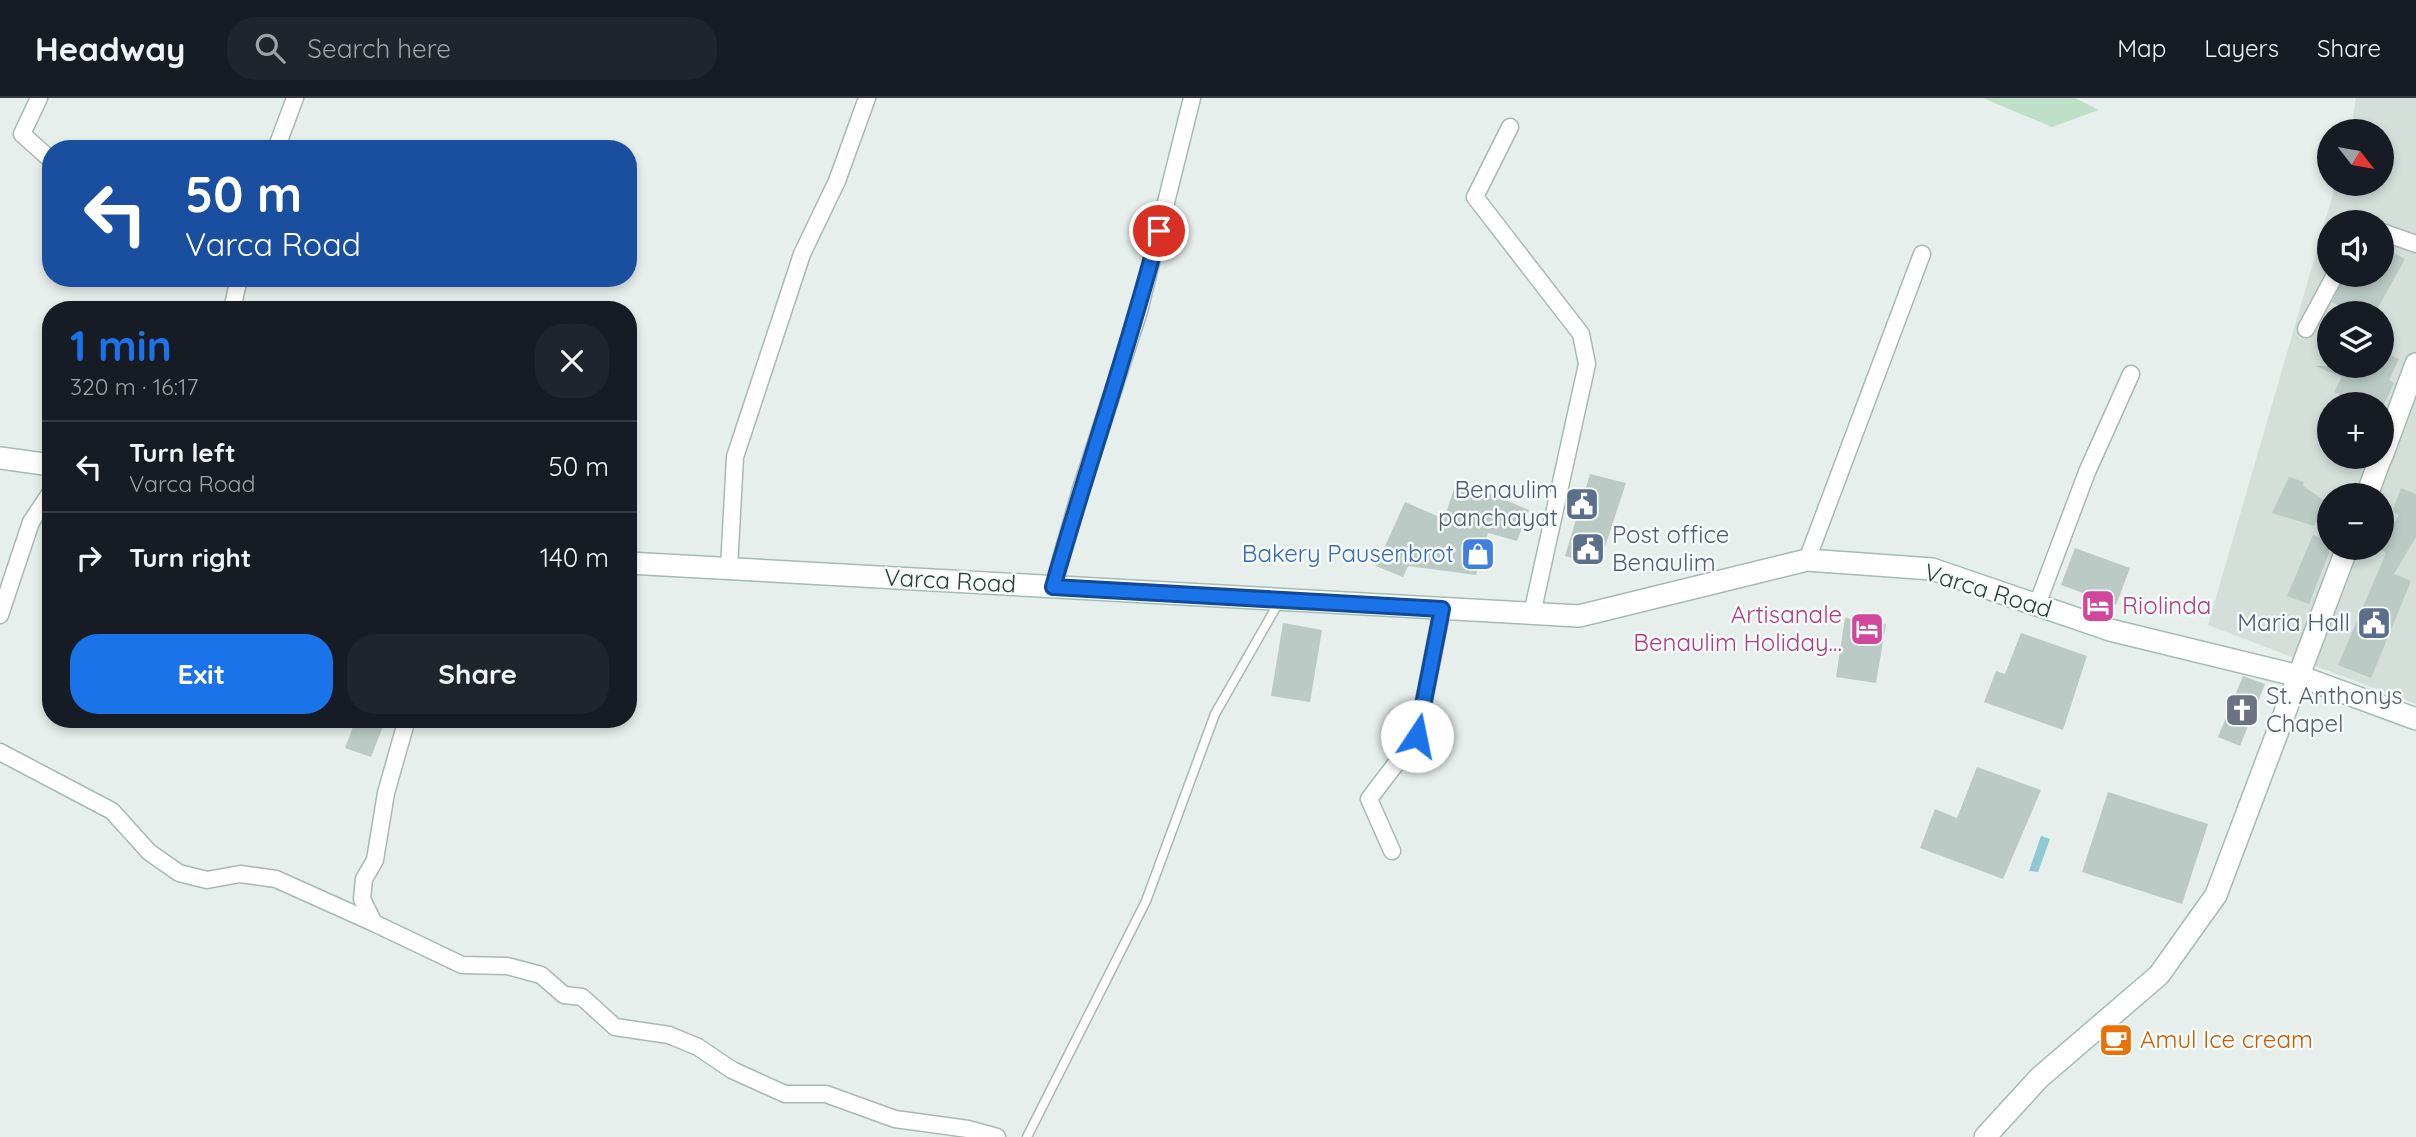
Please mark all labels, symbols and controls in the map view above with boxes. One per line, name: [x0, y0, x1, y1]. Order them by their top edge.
search box: [227, 17, 717, 80]
text: Headway: [35, 28, 185, 69]
icon: search: [251, 29, 289, 67]
text: Search here: [307, 32, 451, 65]
text: Map: [2117, 33, 2166, 63]
text: Layers: [2204, 33, 2279, 63]
text: Share: [2317, 33, 2381, 63]
north arrow: [2317, 119, 2394, 196]
map controls: [2317, 119, 2394, 560]
text: 50 m: [185, 163, 302, 224]
icon: left: [70, 168, 161, 259]
pin: [1129, 201, 1189, 261]
button: sound: [2317, 210, 2394, 287]
icon: arrive: [1140, 212, 1178, 250]
text: Varca Road: [185, 224, 361, 264]
button: layers: [2317, 301, 2394, 378]
text: 1 min: [70, 319, 172, 372]
button: close: [535, 324, 609, 398]
text: 320 m · 16:17: [70, 372, 198, 401]
button: +: [2317, 392, 2394, 469]
text: Turn left: [129, 436, 236, 469]
icon: left: [70, 448, 108, 486]
text: 50 m: [549, 450, 609, 483]
text: Varca Road: [129, 469, 255, 498]
place label: Benaulim panchayat: [1438, 474, 1558, 532]
button: −: [2317, 483, 2394, 560]
public building icon: Benaulim panchayat: [1563, 485, 1601, 523]
place label: Post office Benaulim: [1612, 519, 1729, 577]
public building icon: Post office Benaulim: [1569, 530, 1607, 568]
shop icon: Bakery Pausenbrot: [1459, 535, 1497, 573]
place label: Bakery Pausenbrot: [1242, 538, 1454, 568]
icon: right: [70, 539, 108, 577]
text: Turn right: [129, 541, 251, 574]
text: 140 m: [540, 541, 609, 574]
street label: Varca Road: [1921, 556, 2056, 624]
street label: Varca Road: [883, 562, 1017, 598]
hotel icon: Riolinda: [2079, 587, 2117, 625]
place label: Riolinda: [2122, 590, 2211, 620]
place label: Artisanale Benaulim Holiday…: [1633, 599, 1842, 657]
public building icon: Maria Hall: [2355, 604, 2393, 642]
place label: Maria Hall: [2237, 607, 2350, 637]
hotel icon: Artisanale Benaulim Holiday…: [1848, 610, 1886, 648]
button: Exit: [70, 634, 333, 714]
button: Share: [347, 634, 609, 714]
place label: St. Anthonys Chapel: [2266, 680, 2403, 738]
church icon: St. Anthonys Chapel: [2223, 691, 2261, 729]
position arrow: [1380, 699, 1454, 773]
cafe icon: Amul Ice cream: [2097, 1021, 2135, 1059]
place label: Amul Ice cream: [2140, 1024, 2313, 1054]

